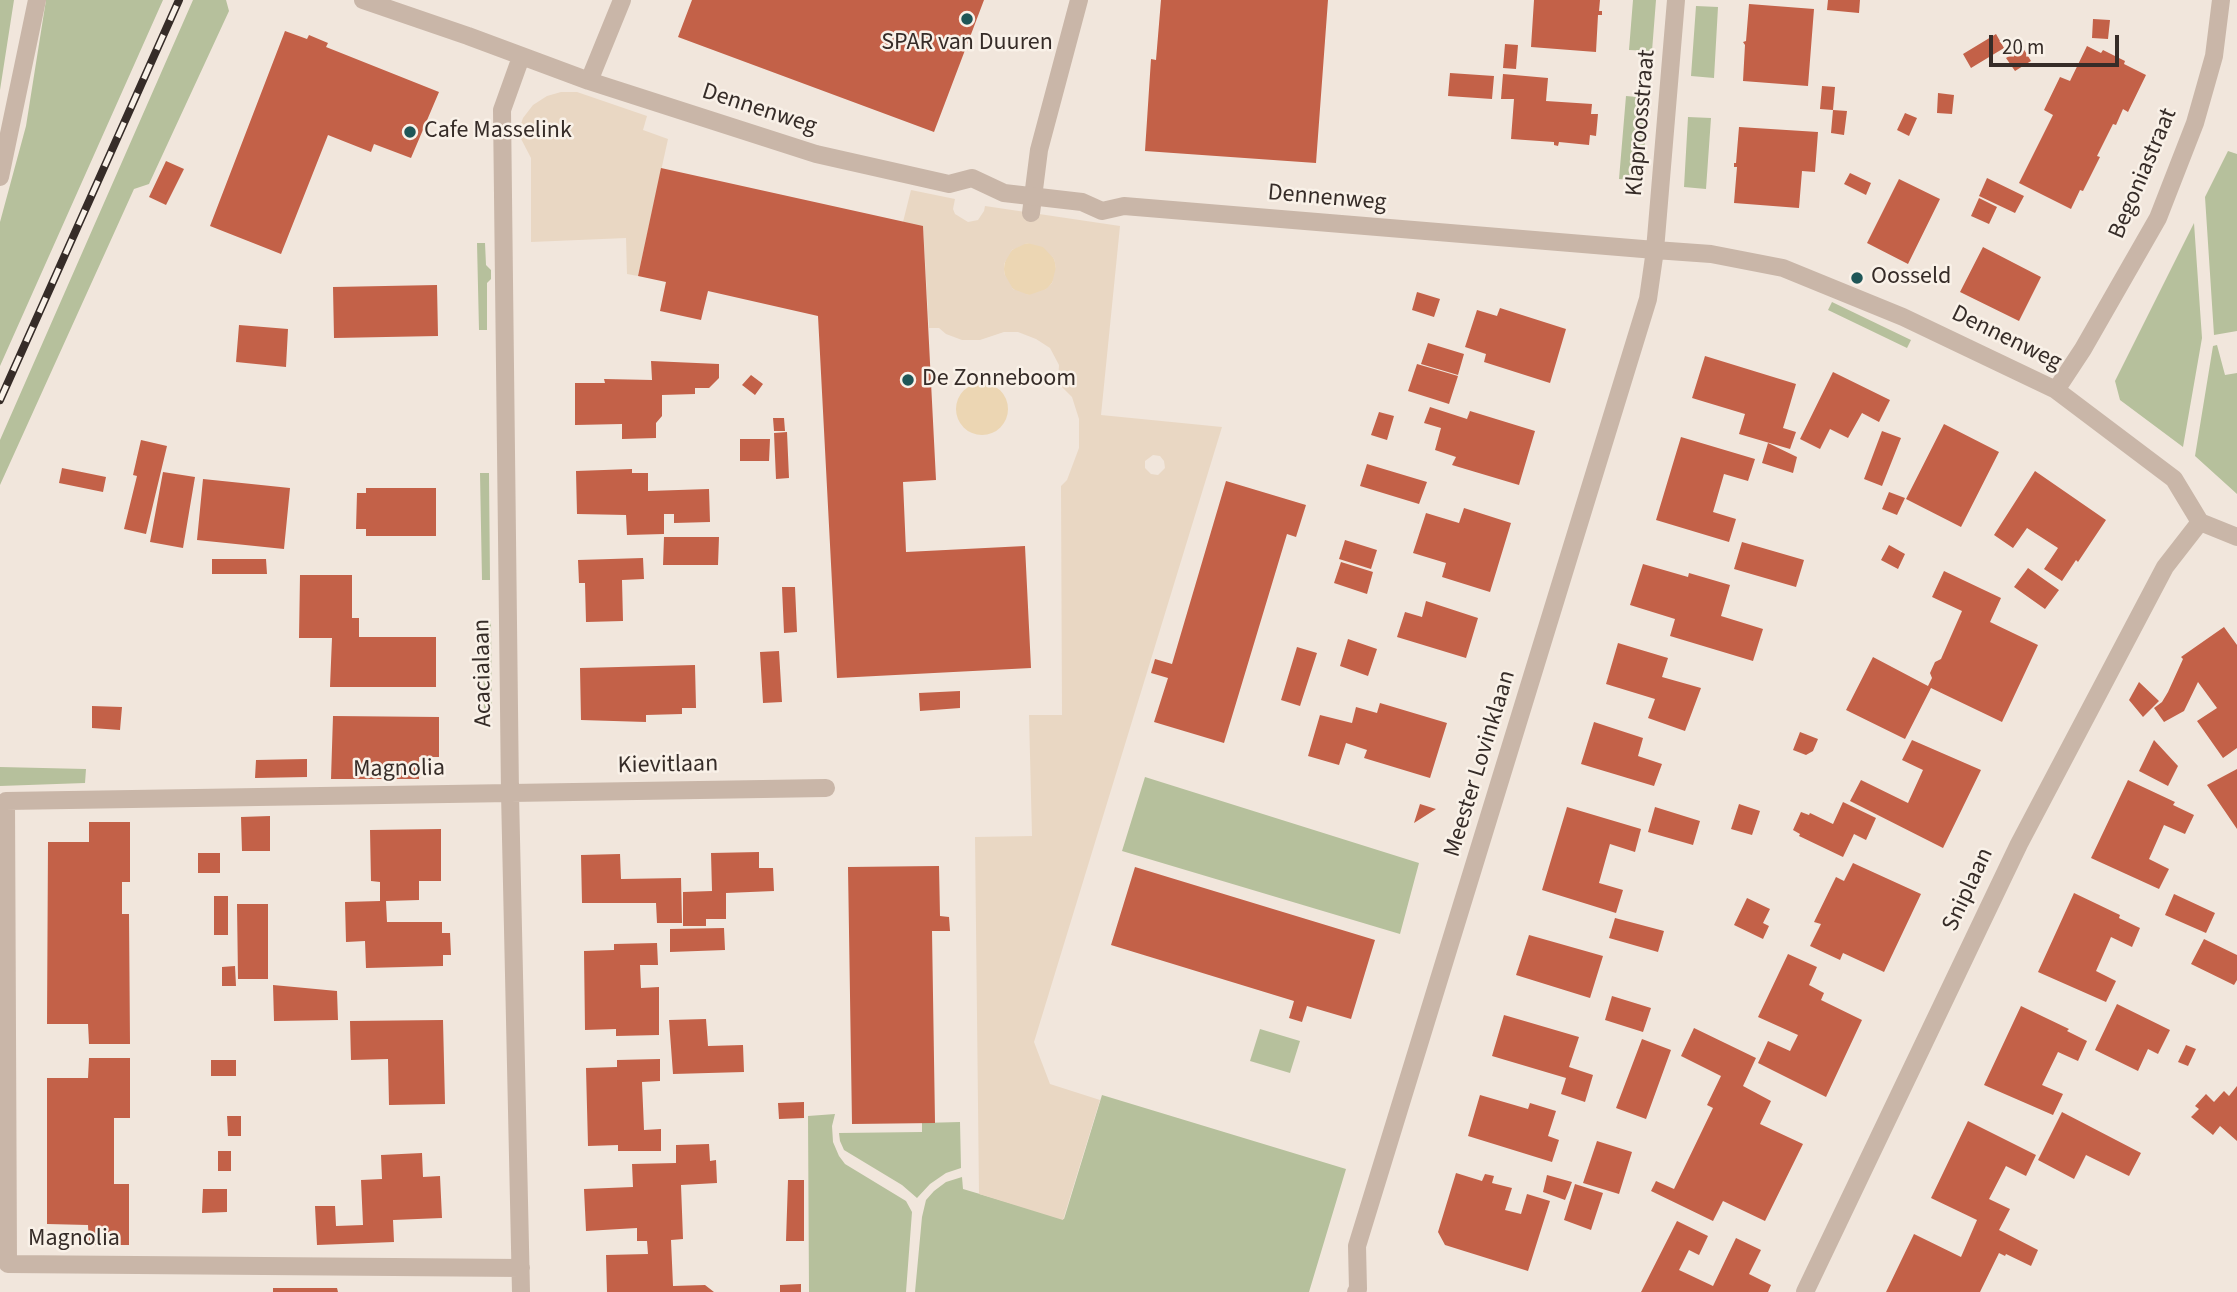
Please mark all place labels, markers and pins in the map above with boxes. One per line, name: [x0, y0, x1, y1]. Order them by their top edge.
marker: SPAR van Duuren: [959, 11, 975, 27]
place label: SPAR van Duuren: [881, 30, 1053, 58]
place label: Cafe Masselink: [424, 118, 572, 146]
marker: Cafe Masselink: [402, 124, 418, 140]
place label: Oosseld: [1871, 264, 1951, 292]
marker: Oosseld: [1849, 270, 1865, 286]
place label: De Zonneboom: [922, 366, 1076, 394]
marker: De Zonneboom: [900, 372, 916, 388]

